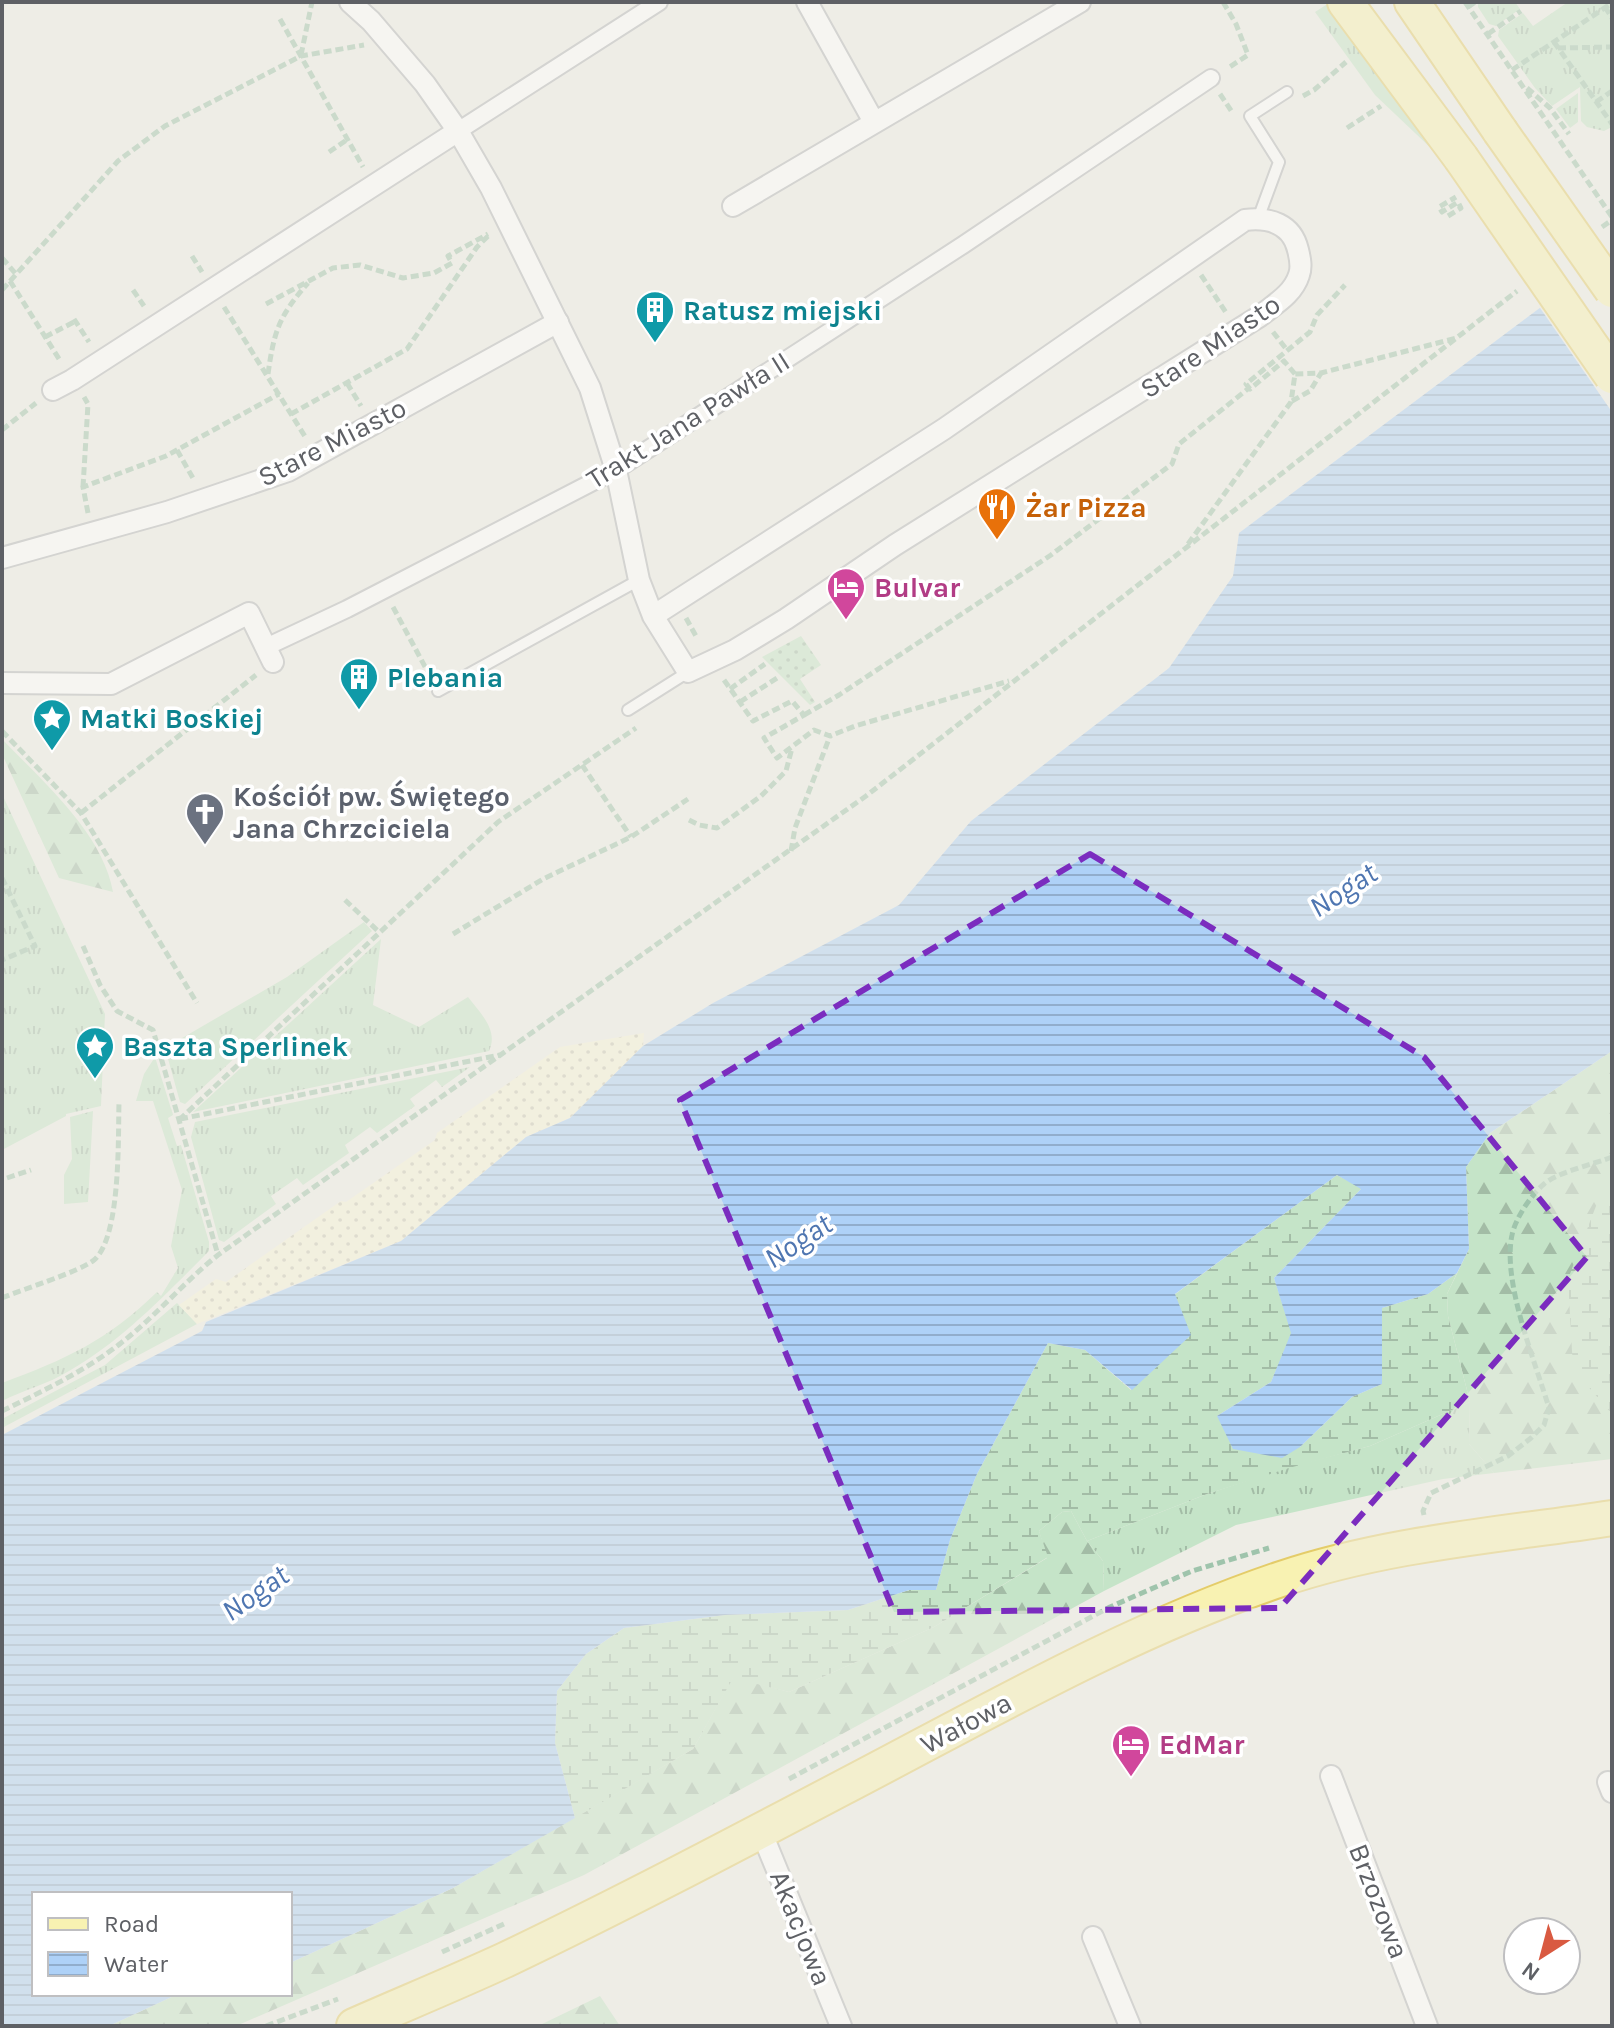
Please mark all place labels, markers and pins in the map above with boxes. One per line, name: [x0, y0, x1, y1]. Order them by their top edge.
building icon: Ratusz miejski: [634, 289, 676, 344]
place label: Ratusz miejski: [683, 294, 882, 327]
restaurant icon: Żar Pizza: [976, 486, 1018, 541]
place label: Żar Pizza: [1025, 491, 1147, 524]
hotel icon: Bulvar: [825, 566, 867, 621]
place label: Bulvar: [874, 571, 960, 604]
building icon: Plebania: [338, 656, 380, 711]
place label: Plebania: [387, 661, 503, 694]
place icon: Matki Boskiej: [31, 697, 73, 752]
place label: Matki Boskiej: [80, 702, 263, 735]
place label: Kościół pw. Świętego Jana Chrzciciela: [233, 779, 510, 845]
church icon: Kościół pw. Świętego Jana Chrzciciela: [184, 791, 226, 846]
place icon: Baszta Sperlinek: [74, 1025, 116, 1080]
place label: Baszta Sperlinek: [123, 1030, 348, 1063]
hotel icon: EdMar: [1110, 1723, 1152, 1778]
place label: EdMar: [1159, 1728, 1244, 1761]

